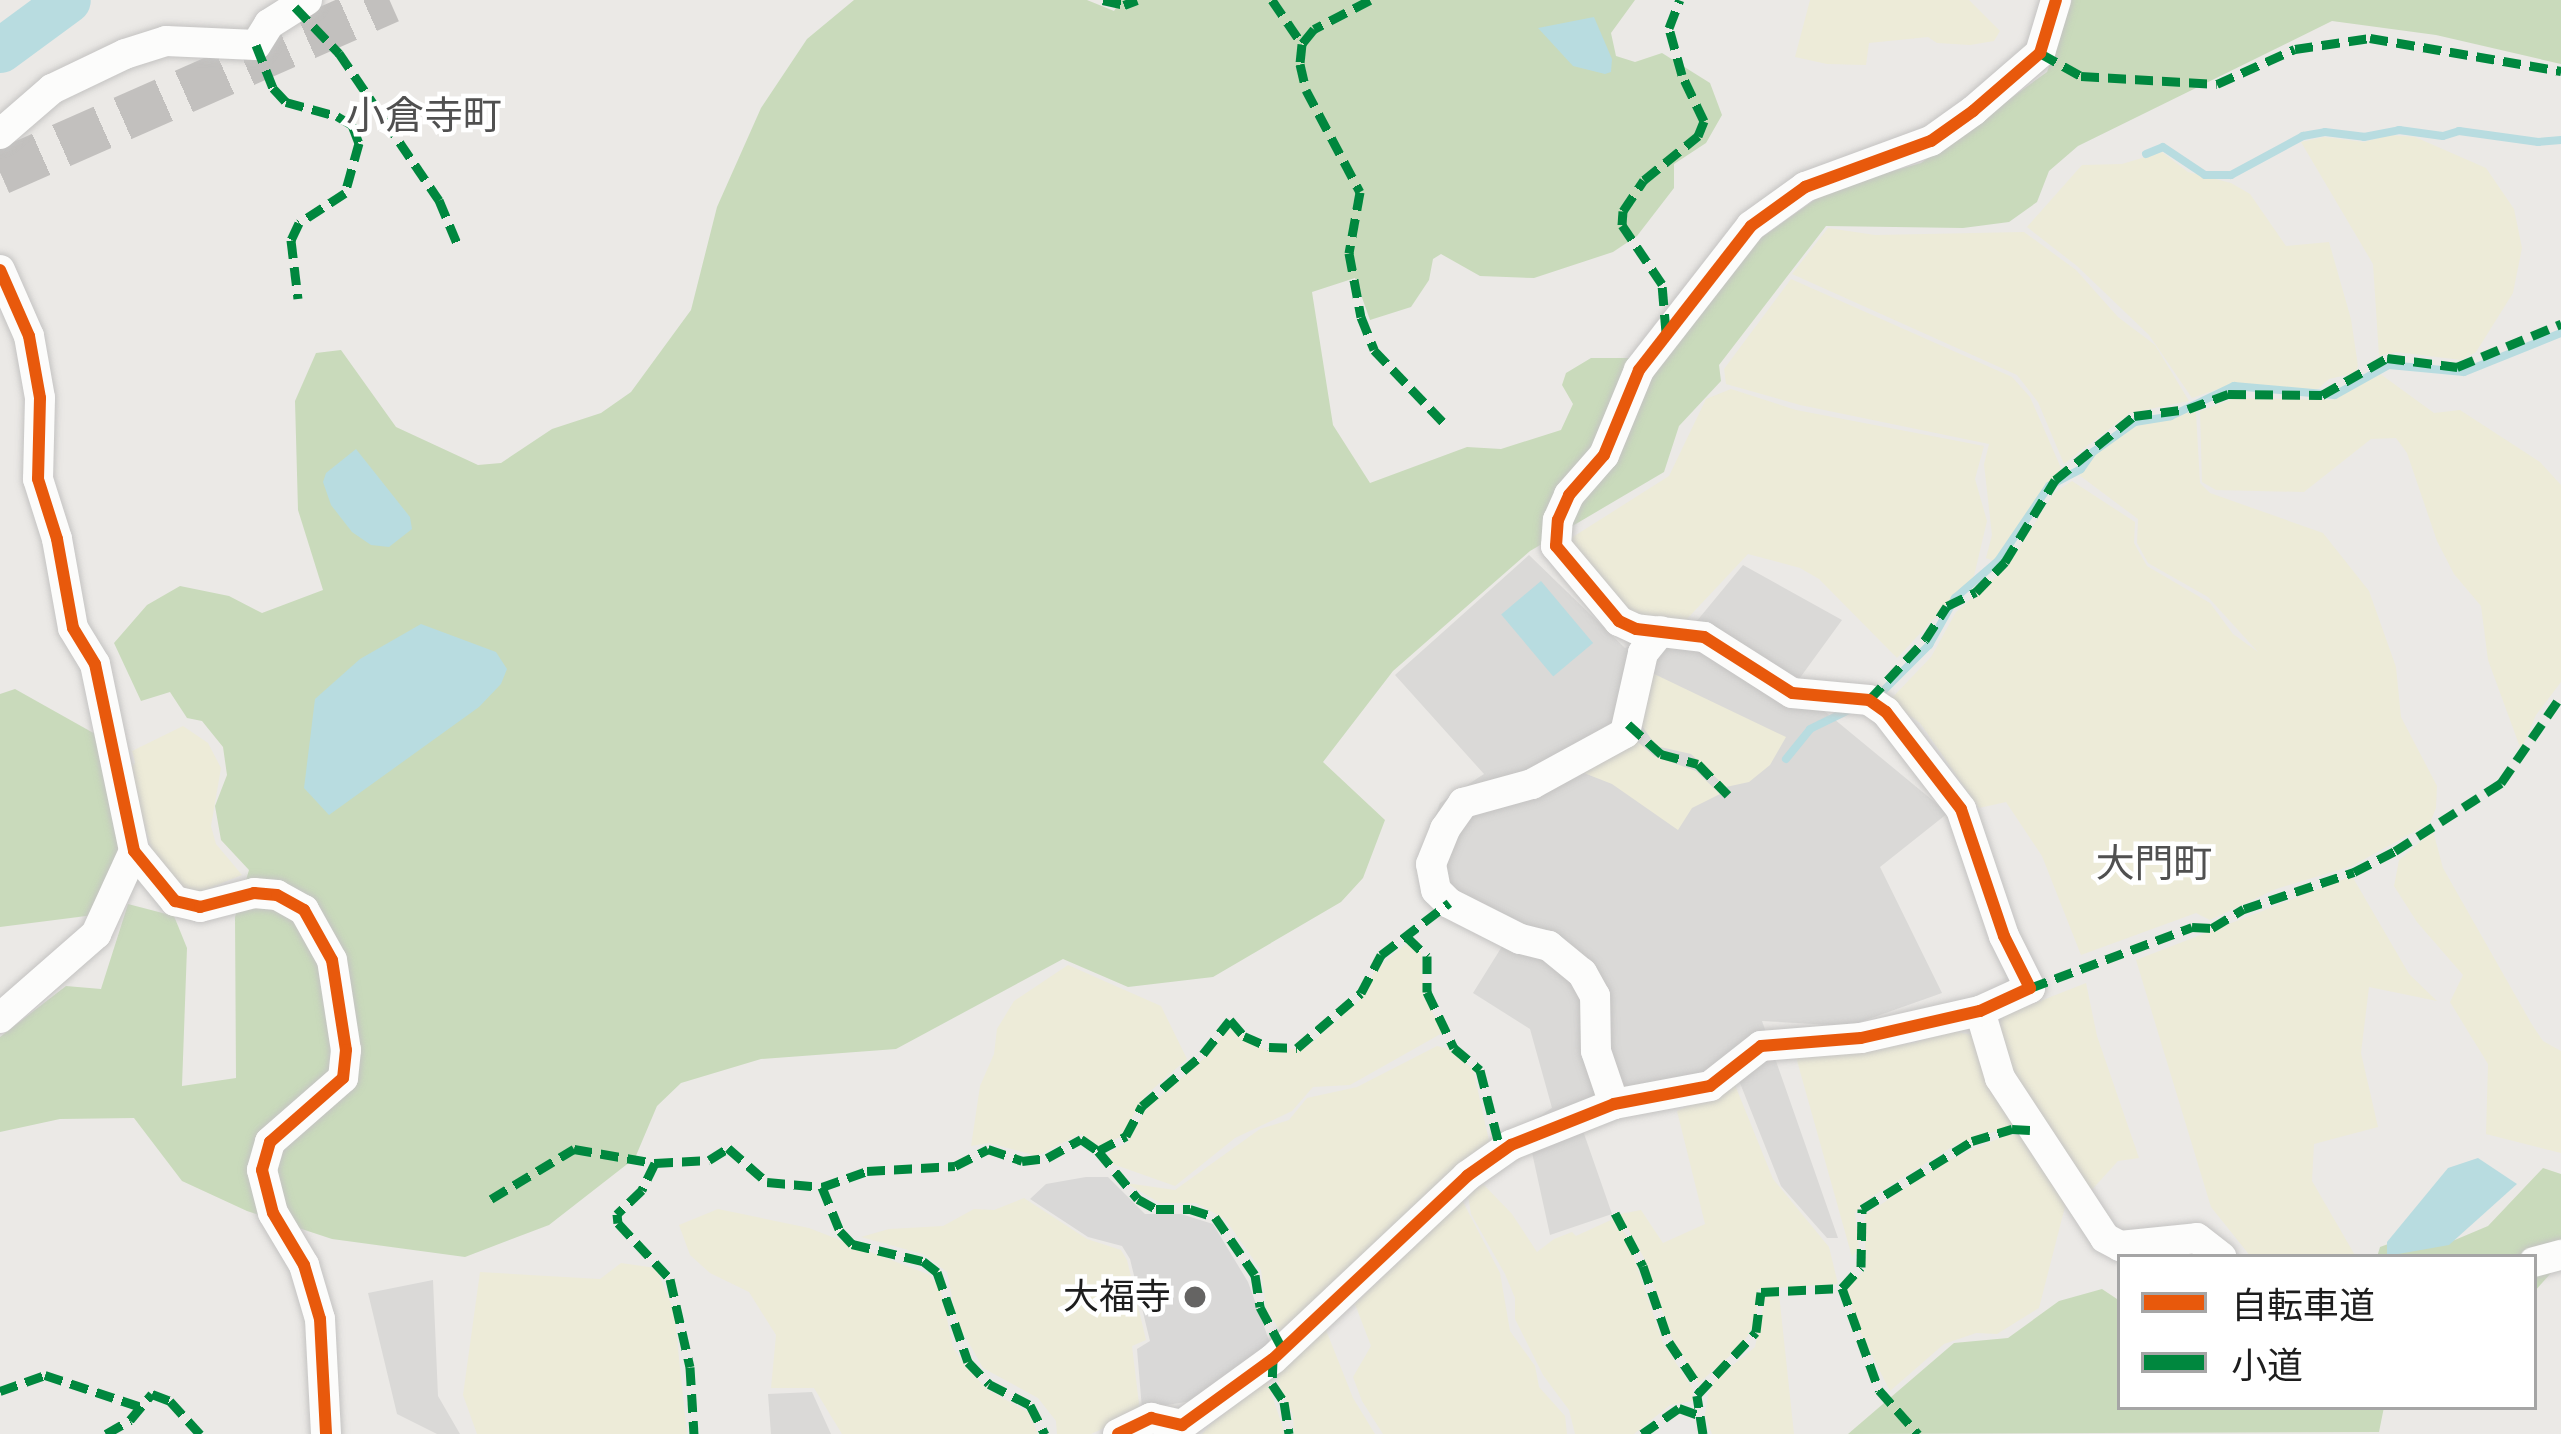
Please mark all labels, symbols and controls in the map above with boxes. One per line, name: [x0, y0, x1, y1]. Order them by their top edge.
district label: 小倉寺町: [346, 92, 502, 138]
district label: 大門町: [2096, 840, 2212, 886]
legend: [2117, 1254, 2537, 1410]
place label: 大福寺: [1063, 1275, 1171, 1319]
text: 自転車道: [2231, 1281, 2375, 1329]
marker: 大福寺: [1182, 1284, 1208, 1310]
text: 小道: [2231, 1341, 2303, 1389]

